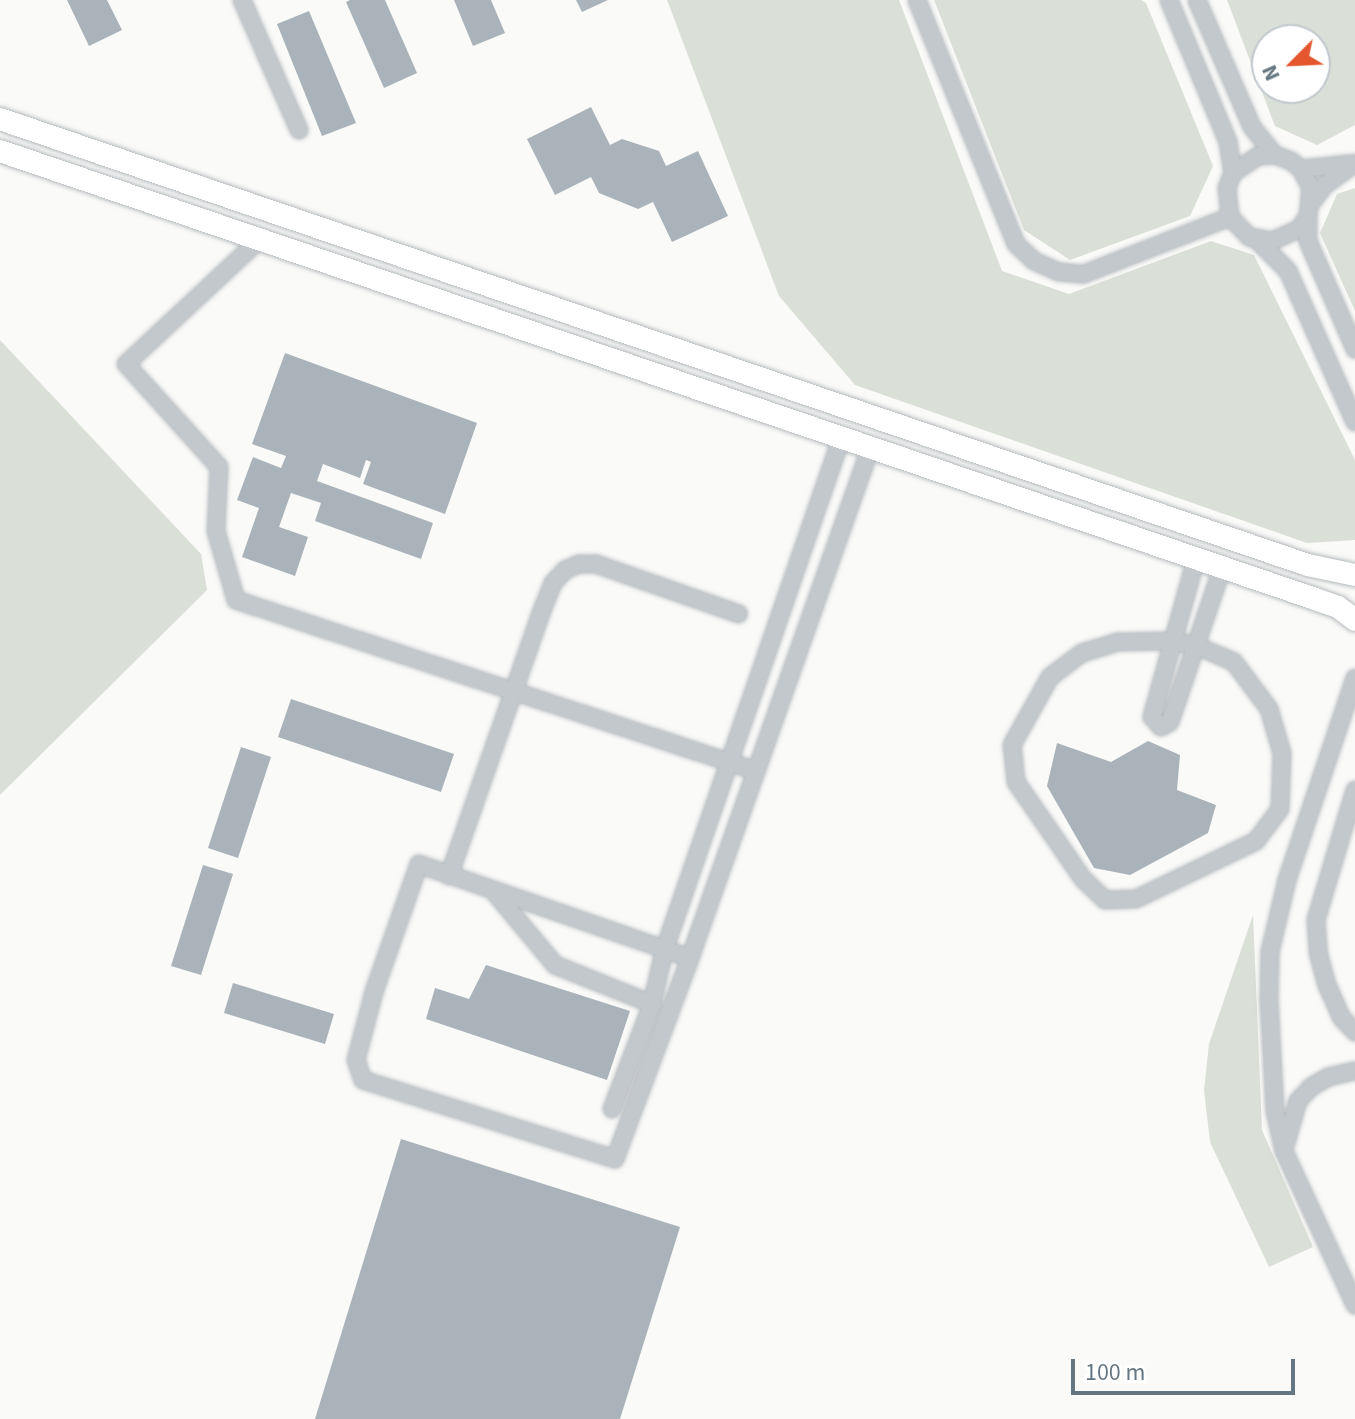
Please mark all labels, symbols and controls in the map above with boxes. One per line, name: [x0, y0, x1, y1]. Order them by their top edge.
north arrow: [1251, 24, 1331, 104]
text: N: [1253, 60, 1288, 86]
scale bar: [1075, 1343, 1299, 1393]
text: 100 m: [1085, 1355, 1145, 1390]

